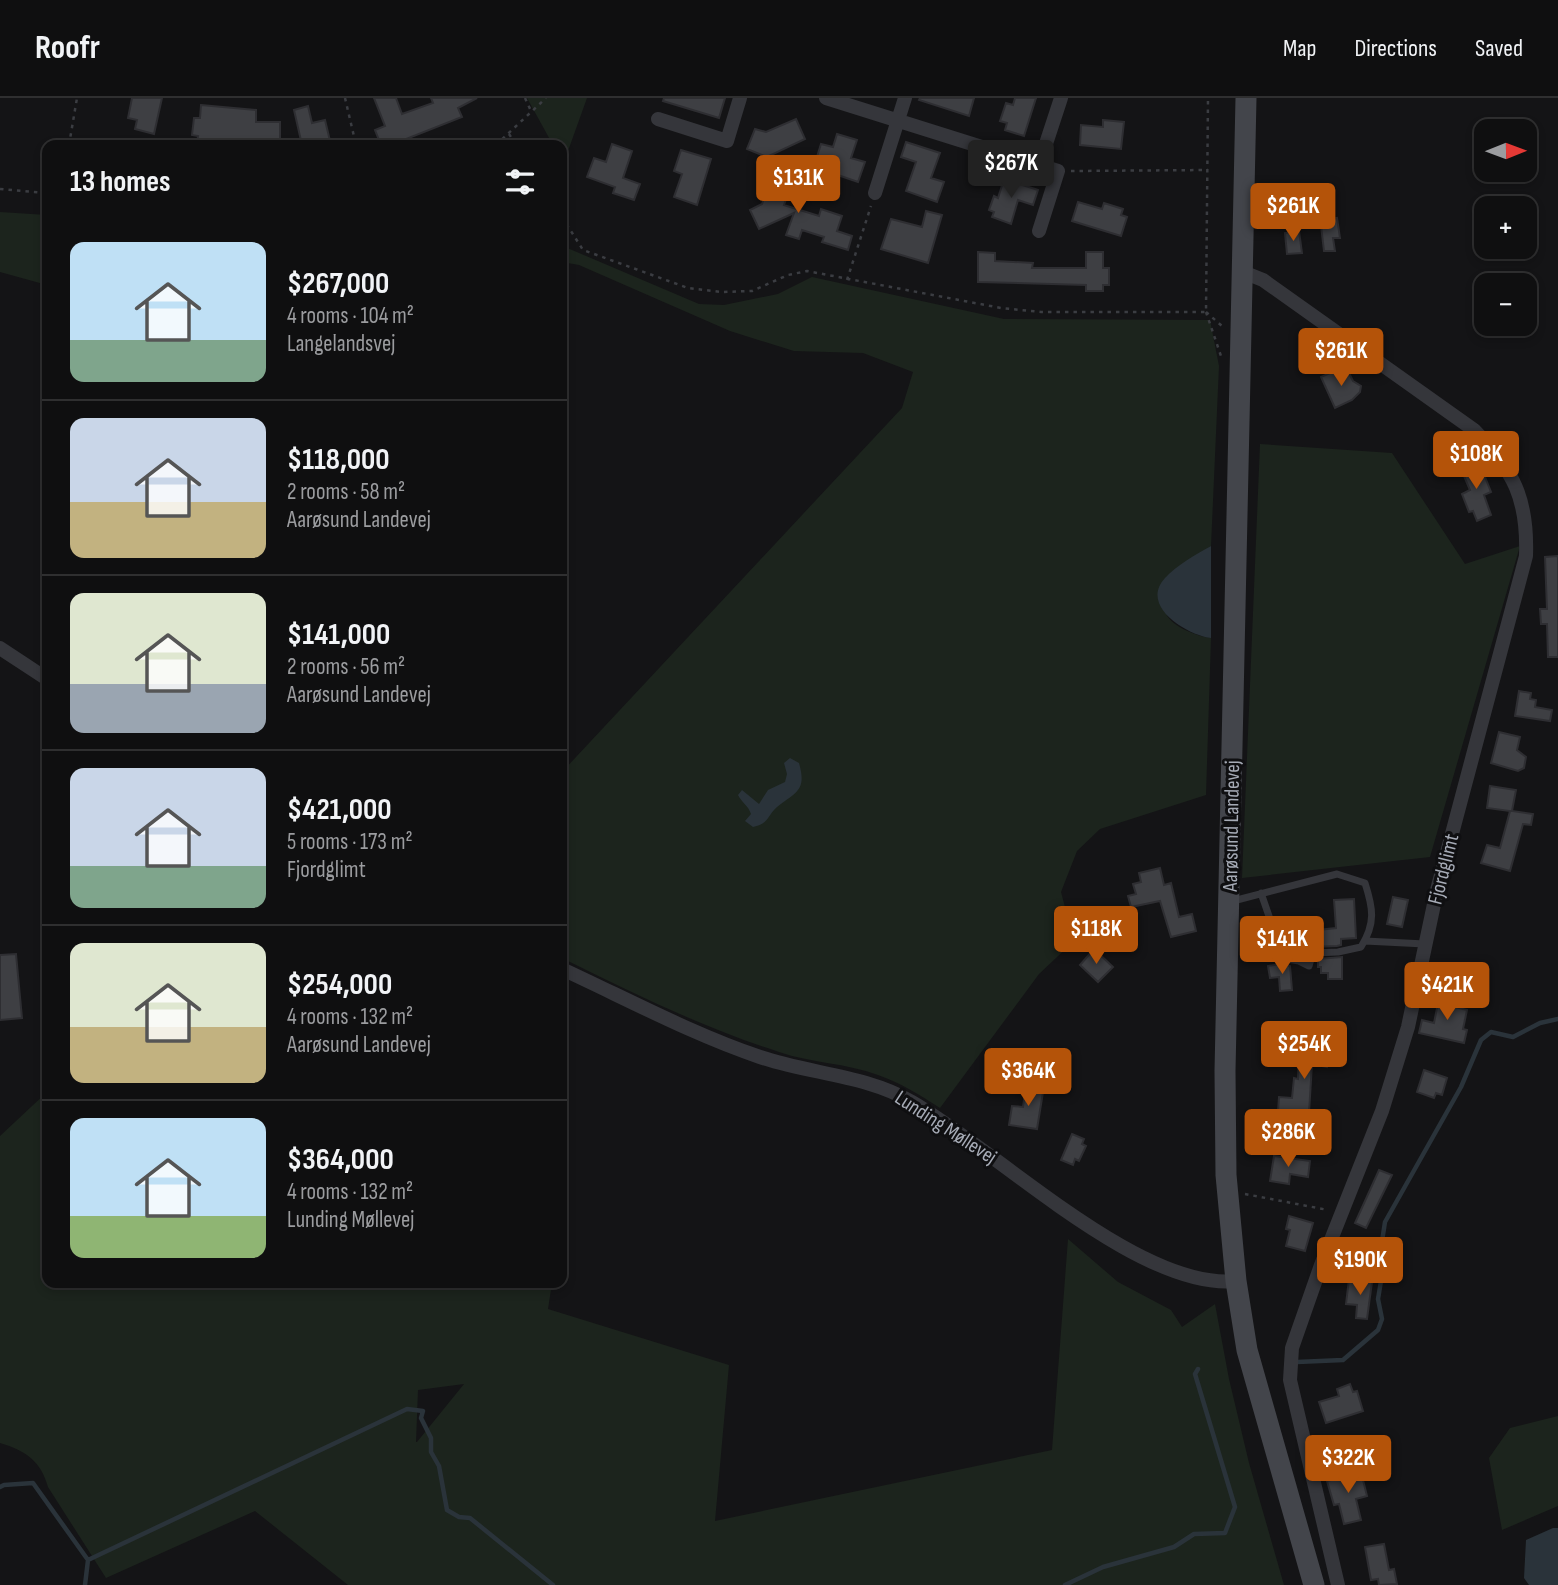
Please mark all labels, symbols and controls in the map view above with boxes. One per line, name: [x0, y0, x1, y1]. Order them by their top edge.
text: Roofr: [35, 28, 100, 68]
text: Map: [1283, 34, 1316, 63]
text: Directions: [1354, 34, 1437, 63]
text: Saved: [1475, 34, 1523, 63]
north arrow: [1474, 119, 1536, 182]
map controls: [1474, 119, 1537, 336]
pin: $267K: [962, 140, 1060, 200]
text: $267K: [984, 149, 1038, 177]
pin: $131K: [749, 156, 847, 215]
icon: filters: [501, 163, 539, 201]
text: 13 homes: [70, 164, 171, 200]
text: $131K: [772, 164, 824, 192]
pin: $261K: [1244, 184, 1342, 243]
text: $261K: [1266, 192, 1320, 220]
button: +: [1474, 196, 1537, 259]
text: $267,000: [287, 266, 389, 302]
icon: home: [126, 270, 210, 354]
button: −: [1474, 273, 1537, 336]
text: 4 rooms · 104 m²: [287, 302, 414, 330]
pin: $261K: [1292, 328, 1390, 388]
text: Langelandsvej: [287, 330, 395, 358]
text: $261K: [1314, 337, 1368, 365]
pin: $108K: [1427, 432, 1525, 491]
text: $108K: [1449, 440, 1503, 468]
text: $118,000: [287, 442, 390, 478]
icon: home: [126, 446, 210, 530]
text: 2 rooms · 58 m²: [287, 478, 405, 506]
text: Aarøsund Landevej: [287, 506, 431, 534]
text: $141,000: [287, 617, 390, 653]
icon: home: [126, 621, 210, 705]
text: 2 rooms · 56 m²: [287, 653, 405, 681]
text: Aarøsund Landevej: [287, 681, 431, 709]
street label: Aarøsund Landevej: [1218, 760, 1245, 893]
text: $421,000: [287, 792, 392, 828]
icon: home: [126, 796, 210, 880]
text: 5 rooms · 173 m²: [287, 828, 413, 856]
street label: Fjordglimt: [1423, 831, 1464, 907]
text: Fjordglimt: [287, 856, 366, 884]
pin: $118K: [1047, 906, 1145, 966]
text: $118K: [1070, 915, 1122, 943]
pin: $141K: [1233, 916, 1331, 976]
text: $141K: [1256, 925, 1308, 953]
pin: $421K: [1398, 962, 1496, 1022]
text: $254,000: [287, 967, 392, 1003]
icon: home: [126, 971, 210, 1055]
text: $421K: [1420, 971, 1474, 999]
text: 4 rooms · 132 m²: [287, 1003, 413, 1031]
pin: $254K: [1255, 1021, 1353, 1081]
text: $254K: [1277, 1030, 1331, 1058]
text: Aarøsund Landevej: [287, 1031, 431, 1059]
pin: $364K: [979, 1048, 1077, 1108]
text: $364K: [1000, 1057, 1056, 1085]
street label: Lunding Møllevej: [890, 1085, 1001, 1170]
pin: $286K: [1239, 1110, 1337, 1169]
text: $286K: [1261, 1118, 1315, 1146]
text: $364,000: [287, 1142, 394, 1178]
icon: home: [126, 1146, 210, 1230]
text: 4 rooms · 132 m²: [287, 1178, 413, 1206]
text: Lunding Møllevej: [287, 1206, 414, 1234]
pin: $190K: [1311, 1238, 1409, 1297]
text: $190K: [1333, 1246, 1387, 1274]
pin: $322K: [1299, 1436, 1397, 1495]
text: $322K: [1321, 1444, 1375, 1472]

